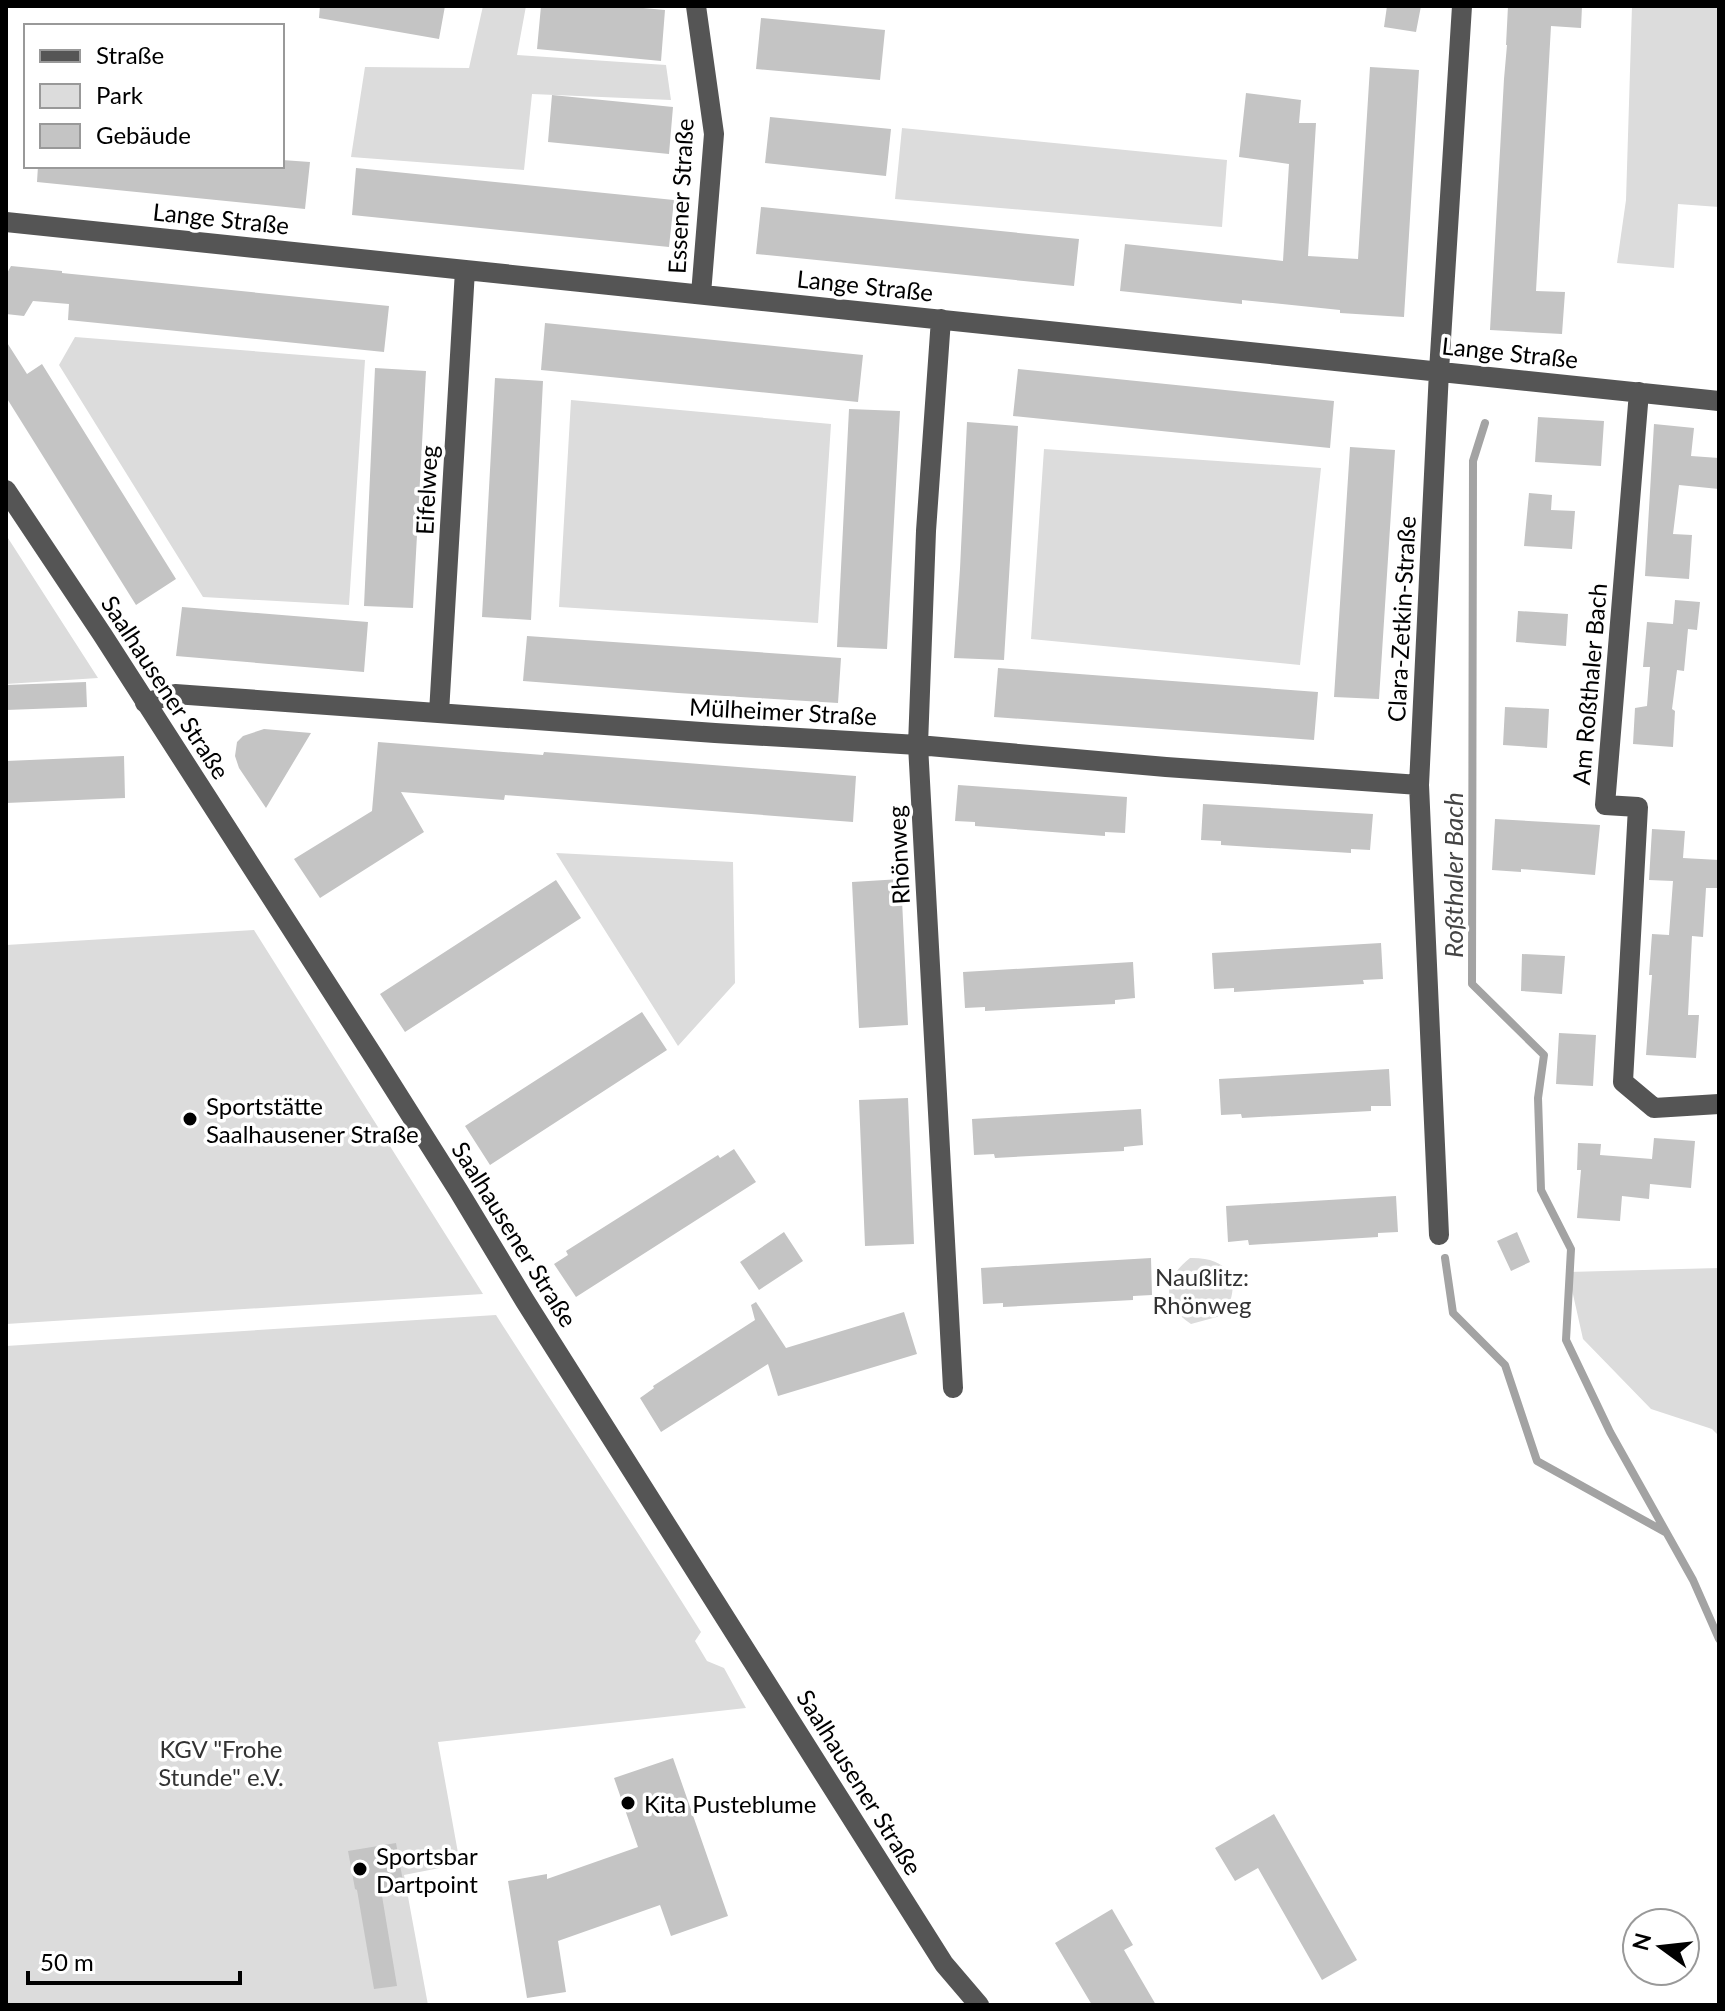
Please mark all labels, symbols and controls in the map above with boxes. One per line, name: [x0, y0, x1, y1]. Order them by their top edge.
legend: [24, 24, 284, 168]
text: Straße: [96, 40, 164, 69]
text: Park: [96, 80, 144, 109]
street label: Essener Straße: [661, 117, 699, 275]
text: Gebäude: [96, 120, 191, 149]
street label: Lange Straße: [151, 196, 291, 240]
street label: Lange Straße: [795, 263, 935, 307]
street label: Lange Straße: [1440, 330, 1580, 374]
street label: Eifelweg: [409, 444, 443, 536]
street label: Clara-Zetkin-Straße: [1381, 515, 1421, 723]
street label: Am Roßthaler Bach: [1566, 582, 1612, 786]
street label: Saalhausener Straße: [96, 590, 236, 784]
street label: Mülheimer Straße: [688, 692, 878, 730]
water label: Roßthaler Bach: [1437, 792, 1469, 958]
street label: Rhönweg: [881, 805, 915, 905]
place label: Sportstätte Saalhausener Straße: [206, 1091, 419, 1148]
marker: Sportstätte Saalhausener Straße: [181, 1110, 199, 1128]
street label: Saalhausener Straße: [446, 1136, 584, 1332]
park label: Naußlitz: Rhönweg: [1152, 1262, 1252, 1319]
street label: Saalhausener Straße: [791, 1684, 929, 1880]
park label: KGV "Frohe Stunde" e.V.: [158, 1734, 284, 1791]
place label: Kita Pusteblume: [644, 1789, 817, 1818]
marker: Kita Pusteblume: [619, 1794, 637, 1812]
place label: Sportsbar Dartpoint: [376, 1841, 478, 1898]
marker: Sportsbar Dartpoint: [351, 1860, 369, 1878]
north arrow: [1621, 1907, 1701, 1987]
text: N: [1626, 1930, 1656, 1953]
scale bar: [28, 1935, 240, 1985]
text: 50 m: [40, 1947, 94, 1976]

